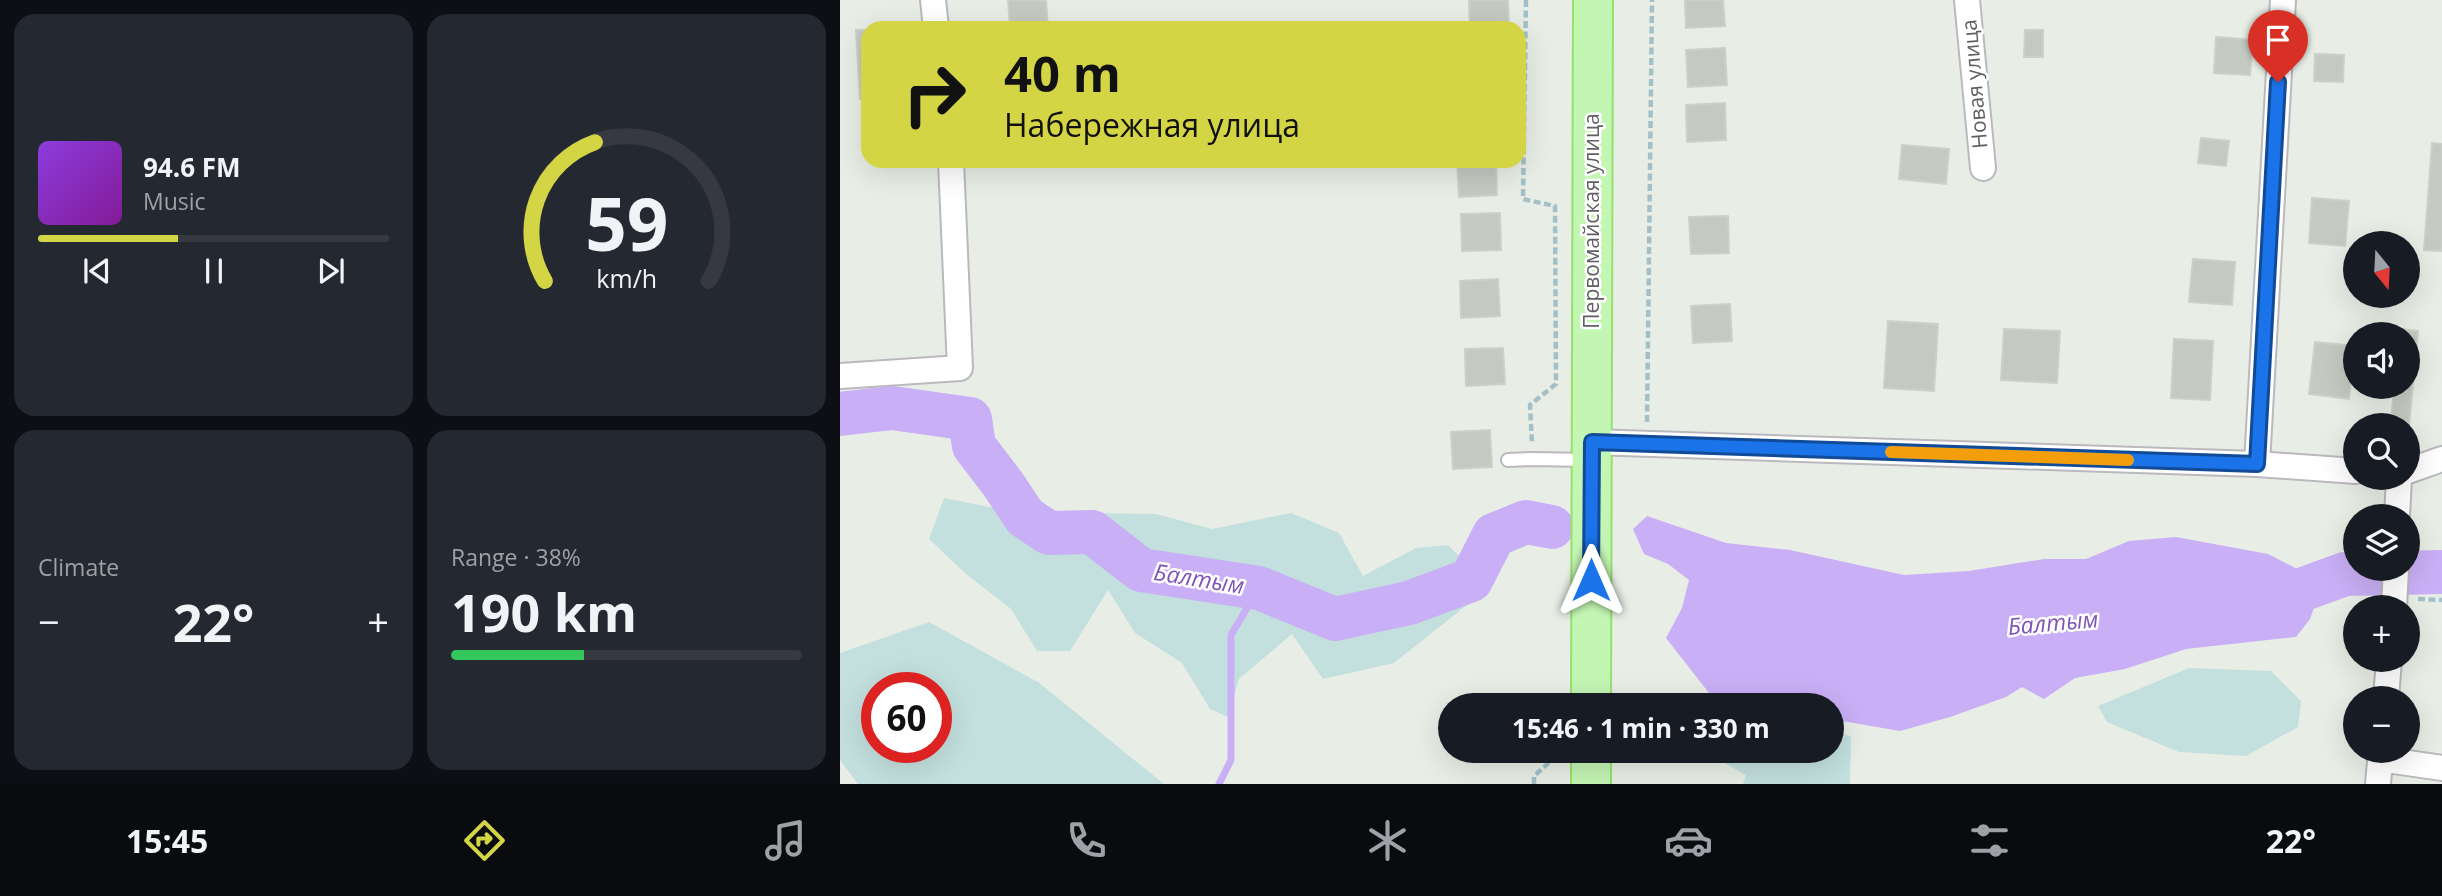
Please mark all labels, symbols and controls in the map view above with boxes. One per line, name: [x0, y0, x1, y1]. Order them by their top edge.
pin: [2248, 10, 2308, 82]
street label: Новая улица: [1954, 18, 1994, 150]
icon: arrive: [2259, 21, 2297, 59]
text: 40 m: [1004, 40, 1121, 106]
icon: right: [889, 49, 980, 140]
text: Набережная улица: [1004, 103, 1300, 146]
street label: Первомайская улица: [1577, 113, 1605, 329]
text: 94.6 FM: [143, 149, 241, 185]
text: 59: [585, 174, 668, 273]
text: Music: [143, 185, 206, 217]
north arrow: [2343, 231, 2420, 308]
map controls: [2343, 231, 2420, 763]
icon: previous: [78, 252, 116, 290]
icon: pause: [195, 252, 233, 290]
icon: next: [312, 252, 350, 290]
text: km/h: [596, 261, 657, 295]
button: sound: [2343, 322, 2420, 399]
button: search: [2343, 413, 2420, 490]
button: layers: [2343, 504, 2420, 581]
text: Range · 38%: [451, 541, 581, 573]
position arrow: [1554, 543, 1628, 617]
text: Climate: [38, 551, 119, 583]
water label: Балтым: [1152, 555, 1247, 601]
text: 190 km: [451, 576, 637, 647]
text: 22°: [173, 586, 254, 657]
text: −: [38, 595, 60, 647]
text: +: [367, 595, 389, 647]
button: +: [2343, 595, 2420, 672]
water label: Балтым: [2006, 602, 2100, 642]
speed limit sign: 60: [861, 672, 952, 763]
button: −: [2343, 686, 2420, 763]
text: 15:46 · 1 min · 330 m: [1512, 710, 1770, 746]
icon: directions: [460, 816, 509, 865]
icon: music: [761, 816, 810, 865]
icon: phone: [1062, 816, 1111, 865]
icon: climate: [1363, 816, 1412, 865]
icon: car: [1664, 816, 1713, 865]
icon: filters: [1965, 816, 2014, 865]
text: 15:45: [126, 819, 208, 862]
text: 22°: [2266, 819, 2316, 862]

